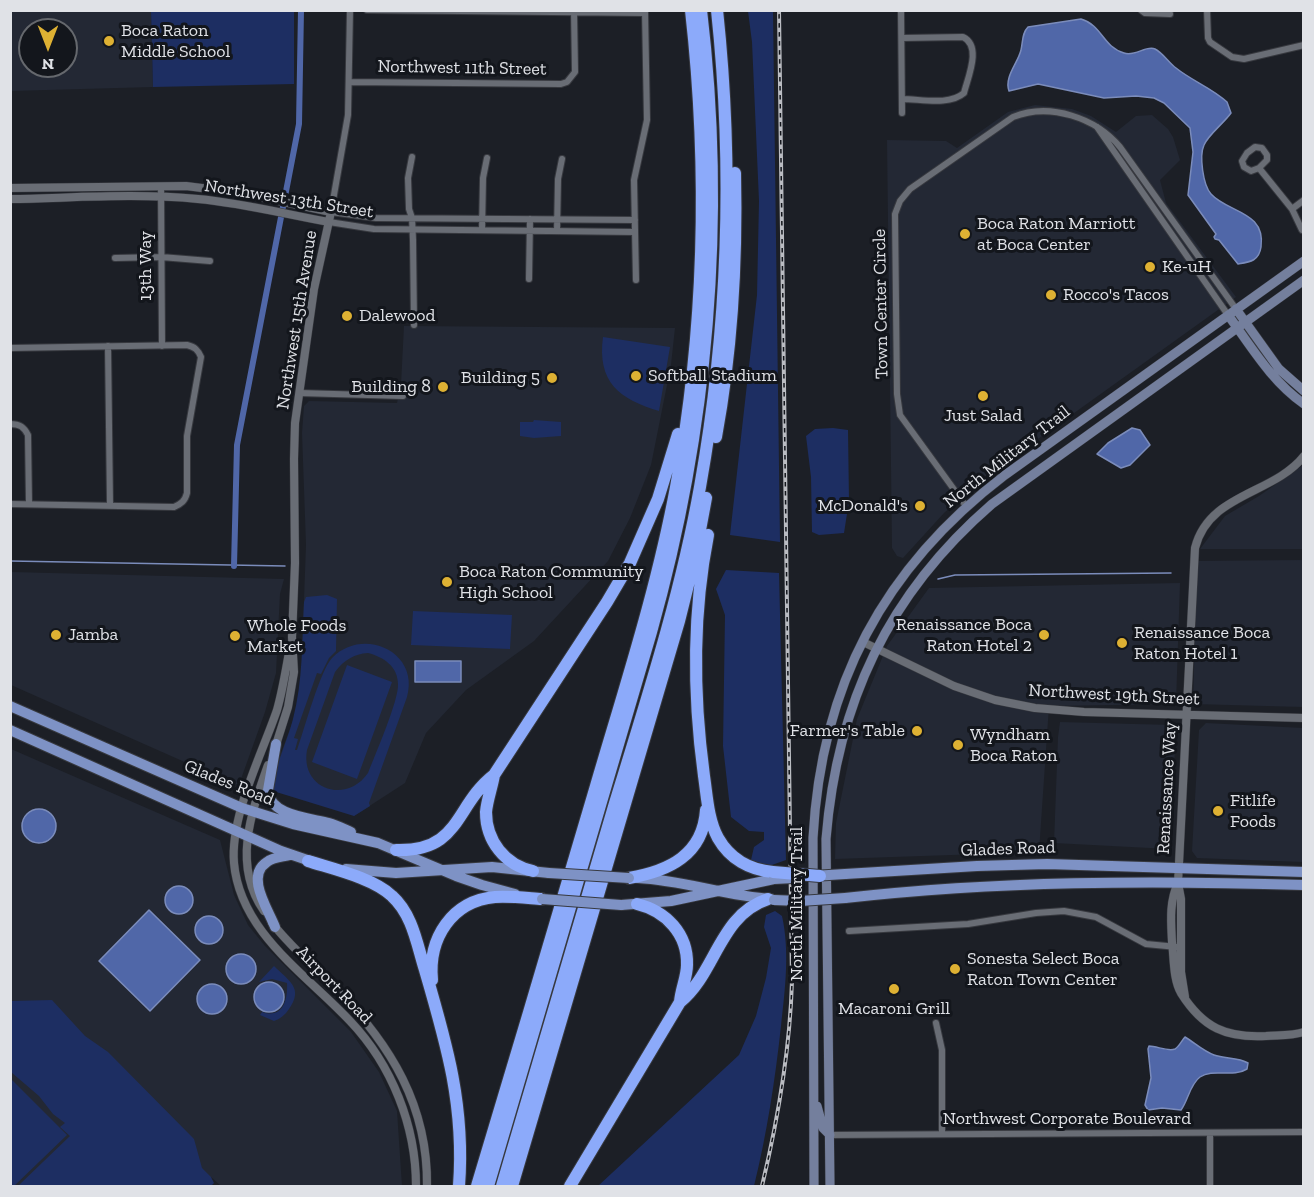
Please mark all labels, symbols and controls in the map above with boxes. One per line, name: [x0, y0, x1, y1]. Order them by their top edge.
north arrow: [18, 18, 78, 78]
place label: Boca Raton Middle School: [121, 20, 230, 63]
marker: Boca Raton Middle School: [102, 34, 116, 48]
text: N: [42, 55, 54, 74]
street label: Northwest 11th Street: [377, 56, 547, 80]
street label: Northwest 13th Street: [203, 175, 375, 223]
place label: Boca Raton Marriott at Boca Center: [977, 213, 1135, 256]
marker: Boca Raton Marriott at Boca Center: [958, 227, 972, 241]
street label: Northwest 15th Avenue: [272, 229, 322, 411]
street label: Town Center Circle: [869, 229, 893, 379]
street label: 13th Way: [135, 231, 157, 301]
place label: Ke-uH: [1162, 256, 1211, 278]
marker: Ke-uH: [1143, 260, 1157, 274]
place label: Rocco's Tacos: [1063, 284, 1169, 306]
marker: Rocco's Tacos: [1044, 288, 1058, 302]
place label: Dalewood: [359, 305, 435, 327]
marker: Dalewood: [340, 309, 354, 323]
place label: Softball Stadium: [648, 365, 777, 387]
place label: Building 5: [461, 367, 540, 389]
marker: Softball Stadium: [629, 369, 643, 383]
marker: Building 5: [545, 371, 559, 385]
place label: Building 8: [351, 376, 431, 398]
marker: Building 8: [436, 380, 450, 394]
marker: Just Salad: [976, 389, 990, 403]
street label: North Military Trail: [939, 401, 1075, 513]
place label: Just Salad: [944, 405, 1022, 427]
place label: McDonald's: [818, 495, 908, 517]
marker: McDonald's: [913, 499, 927, 513]
place label: Boca Raton Community High School: [459, 561, 644, 604]
marker: Boca Raton Community High School: [440, 575, 454, 589]
place label: Renaissance Boca Raton Hotel 2: [896, 614, 1032, 656]
place label: Whole Foods Market: [247, 615, 346, 658]
place label: Renaissance Boca Raton Hotel 1: [1134, 622, 1270, 664]
place label: Jamba: [68, 624, 118, 646]
marker: Jamba: [49, 628, 63, 642]
marker: Renaissance Boca Raton Hotel 2: [1037, 628, 1051, 642]
marker: Whole Foods Market: [228, 629, 242, 643]
marker: Renaissance Boca Raton Hotel 1: [1115, 636, 1129, 650]
street label: Northwest 19th Street: [1028, 680, 1200, 710]
place label: Farmer's Table: [790, 720, 905, 742]
street label: Renaissance Way: [1153, 721, 1181, 855]
marker: Farmer's Table: [910, 724, 924, 738]
place label: Wyndham Boca Raton: [970, 724, 1057, 766]
marker: Wyndham Boca Raton: [951, 738, 965, 752]
street label: Glades Road: [181, 755, 277, 811]
place label: Fitlife Foods: [1230, 790, 1276, 832]
marker: Fitlife Foods: [1211, 804, 1225, 818]
street label: North Military Trail: [786, 827, 808, 981]
street label: Glades Road: [960, 837, 1056, 861]
street label: Airport Road: [291, 941, 377, 1029]
place label: Sonesta Select Boca Raton Town Center: [967, 948, 1119, 990]
marker: Sonesta Select Boca Raton Town Center: [948, 962, 962, 976]
marker: Macaroni Grill: [887, 982, 901, 996]
place label: Macaroni Grill: [838, 998, 950, 1020]
street label: Northwest Corporate Boulevard: [943, 1108, 1191, 1130]

